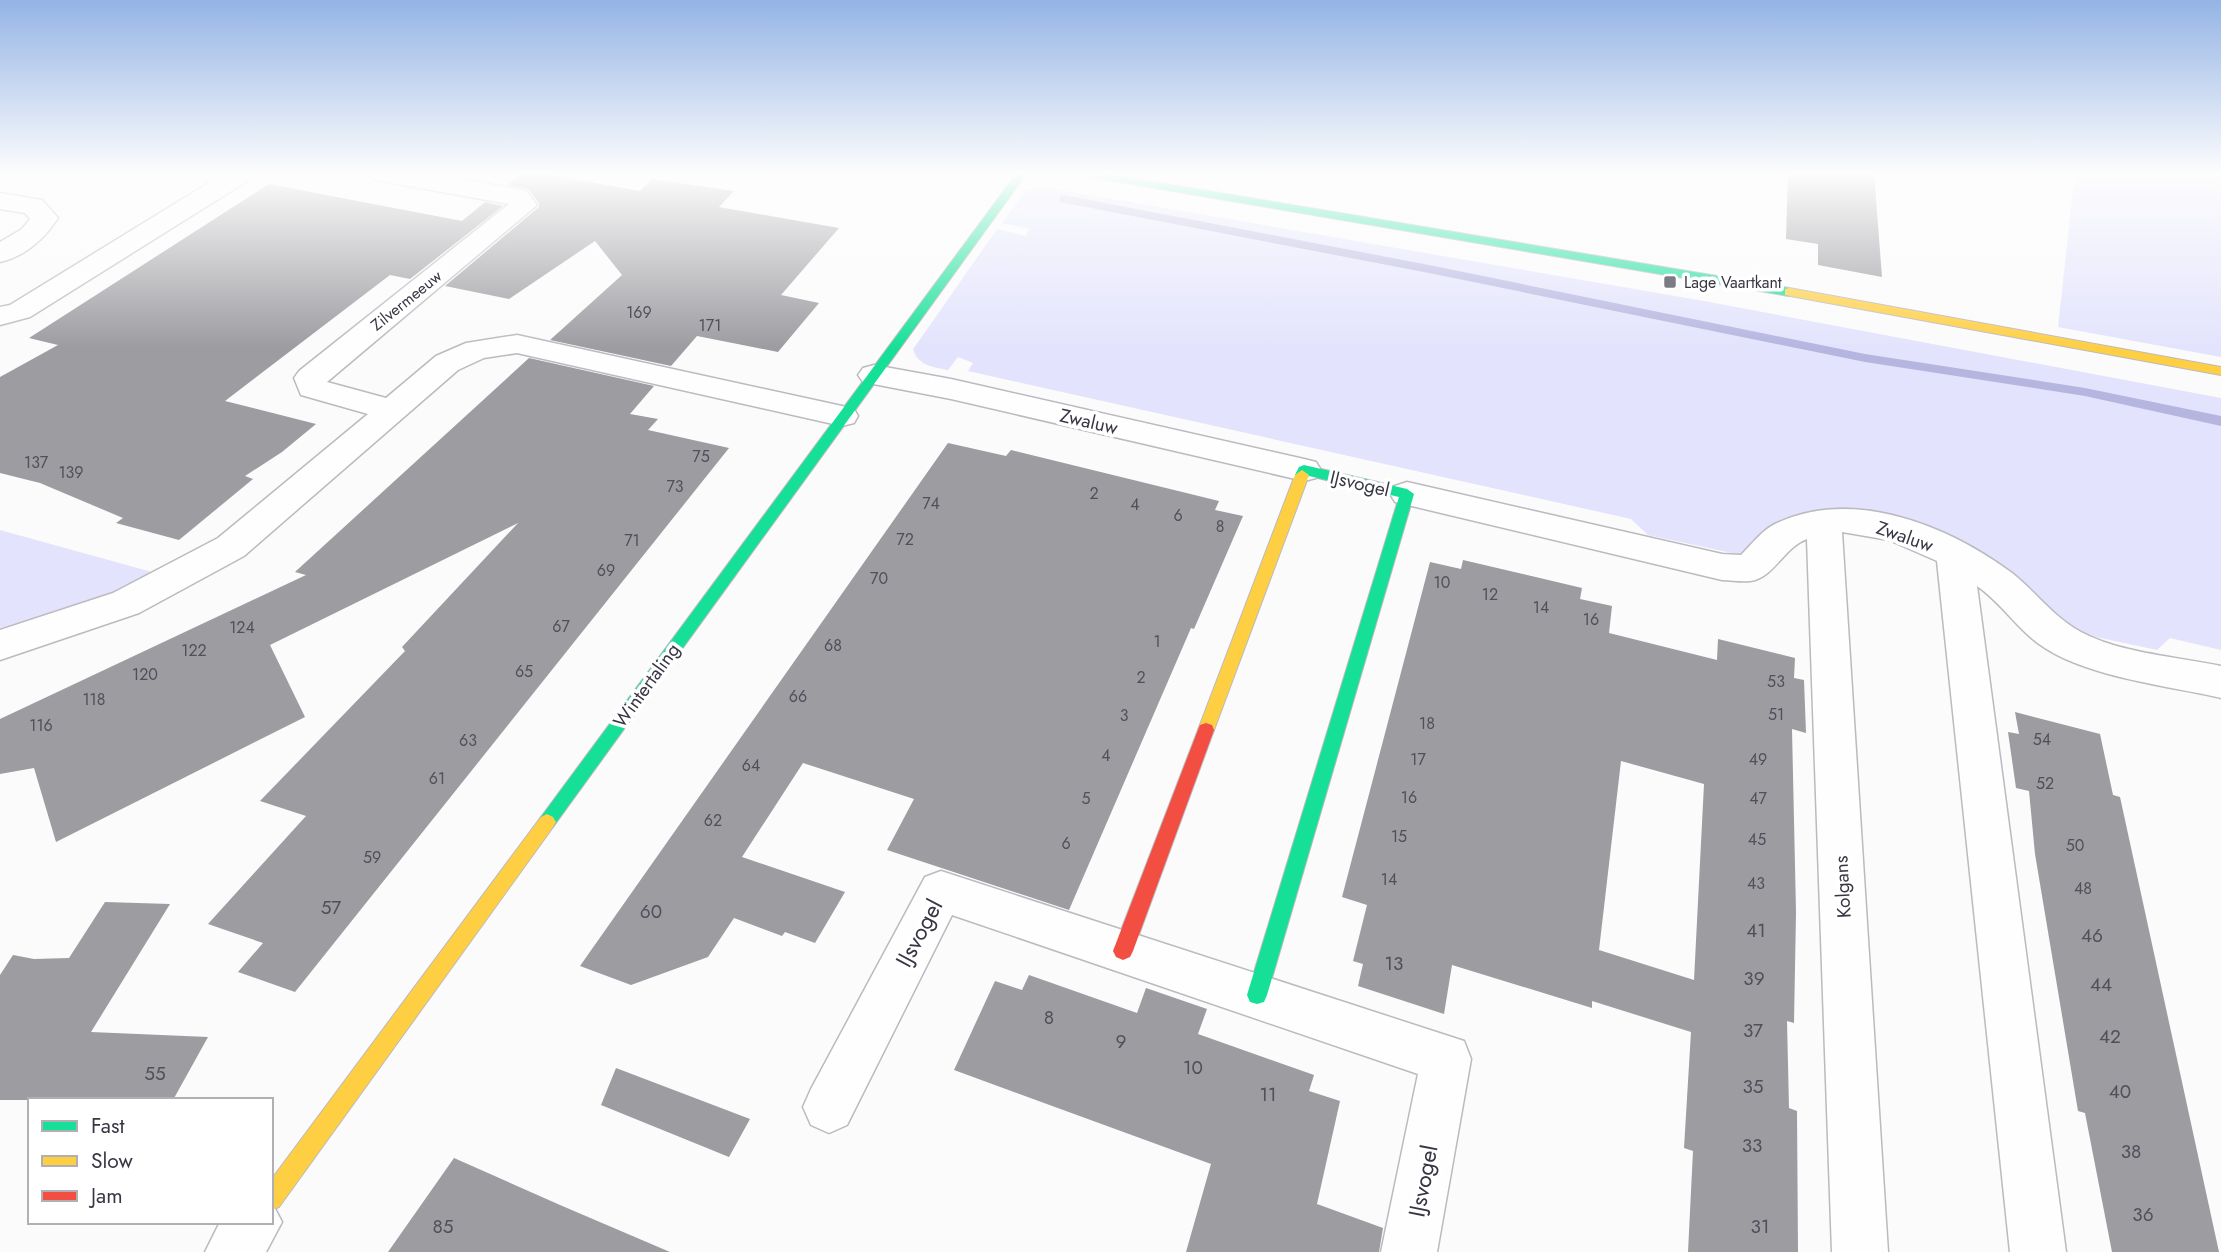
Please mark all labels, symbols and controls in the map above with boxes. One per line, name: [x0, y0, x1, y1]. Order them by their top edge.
street label: Zilvermeeuw: [366, 265, 447, 336]
place label: Lage Vaartkant: [1684, 271, 1782, 294]
marker: Lage Vaartkant: [1662, 274, 1678, 290]
house number: 169: [626, 301, 652, 324]
house number: 171: [699, 314, 721, 337]
street label: Zwaluw: [1057, 402, 1121, 441]
house number: 75: [692, 445, 710, 468]
house number: 137: [24, 451, 49, 474]
house number: 139: [58, 461, 84, 484]
street label: IJsvogel: [1328, 464, 1392, 503]
house number: 73: [666, 475, 684, 498]
house number: 2: [1089, 482, 1099, 505]
house number: 74: [922, 492, 940, 515]
house number: 4: [1130, 493, 1140, 516]
house number: 6: [1173, 504, 1183, 527]
street label: Zwaluw: [1873, 514, 1937, 559]
house number: 8: [1216, 515, 1224, 538]
house number: 72: [896, 528, 914, 551]
house number: 71: [624, 529, 640, 552]
house number: 69: [597, 559, 615, 582]
house number: 70: [870, 567, 888, 590]
house number: 10: [1434, 571, 1450, 594]
house number: 12: [1482, 583, 1498, 606]
house number: 14: [1533, 596, 1549, 619]
house number: 16: [1583, 608, 1599, 631]
house number: 67: [552, 615, 570, 638]
house number: 124: [229, 616, 255, 639]
house number: 1: [1153, 630, 1161, 653]
house number: 68: [824, 634, 842, 657]
street label: Wintertaling: [607, 638, 686, 733]
house number: 122: [181, 639, 207, 662]
house number: 65: [515, 660, 533, 683]
house number: 120: [132, 663, 158, 686]
house number: 2: [1136, 666, 1146, 689]
house number: 53: [1767, 670, 1785, 693]
house number: 66: [789, 685, 807, 708]
house number: 118: [82, 688, 106, 711]
house number: 51: [1768, 703, 1784, 726]
house number: 3: [1120, 704, 1129, 727]
house number: 18: [1419, 712, 1435, 735]
house number: 116: [29, 714, 53, 737]
house number: 54: [2033, 728, 2051, 751]
house number: 63: [459, 729, 477, 752]
house number: 4: [1101, 744, 1111, 767]
house number: 17: [1410, 748, 1426, 771]
house number: 49: [1749, 748, 1767, 771]
house number: 64: [742, 754, 760, 777]
house number: 61: [429, 767, 445, 790]
house number: 52: [2036, 772, 2054, 795]
house number: 16: [1401, 786, 1417, 809]
house number: 5: [1081, 787, 1091, 810]
house number: 47: [1749, 787, 1767, 810]
house number: 62: [704, 809, 722, 832]
house number: 15: [1391, 825, 1407, 848]
house number: 45: [1748, 828, 1766, 851]
house number: 6: [1061, 832, 1071, 855]
house number: 50: [2066, 834, 2084, 857]
house number: 59: [363, 846, 381, 869]
street label: Kolgans: [1827, 855, 1858, 919]
house number: 14: [1381, 868, 1397, 891]
house number: 43: [1747, 872, 1765, 895]
house number: 48: [2074, 877, 2092, 900]
street label: IJsvogel: [887, 893, 951, 973]
house number: 57: [321, 894, 341, 921]
house number: 60: [640, 898, 662, 925]
house number: 41: [1746, 917, 1766, 944]
house number: 46: [2081, 922, 2103, 949]
house number: 13: [1385, 950, 1403, 977]
house number: 39: [1743, 965, 1765, 992]
house number: 44: [2090, 971, 2112, 998]
house number: 8: [1044, 1004, 1054, 1031]
house number: 37: [1743, 1017, 1763, 1044]
house number: 42: [2099, 1023, 2121, 1050]
house number: 9: [1116, 1028, 1126, 1055]
house number: 10: [1183, 1054, 1203, 1081]
house number: 55: [144, 1060, 166, 1087]
house number: 35: [1742, 1073, 1764, 1100]
house number: 40: [2109, 1078, 2131, 1105]
house number: 11: [1259, 1081, 1277, 1108]
legend: [28, 1098, 273, 1224]
text: Fast: [91, 1111, 124, 1141]
house number: 33: [1742, 1132, 1762, 1159]
house number: 38: [2121, 1138, 2141, 1165]
street label: IJsvogel: [1399, 1142, 1447, 1220]
text: Slow: [91, 1146, 133, 1176]
text: Jam: [88, 1181, 123, 1211]
house number: 36: [2132, 1201, 2154, 1228]
house number: 85: [432, 1213, 454, 1240]
house number: 31: [1751, 1213, 1769, 1240]

